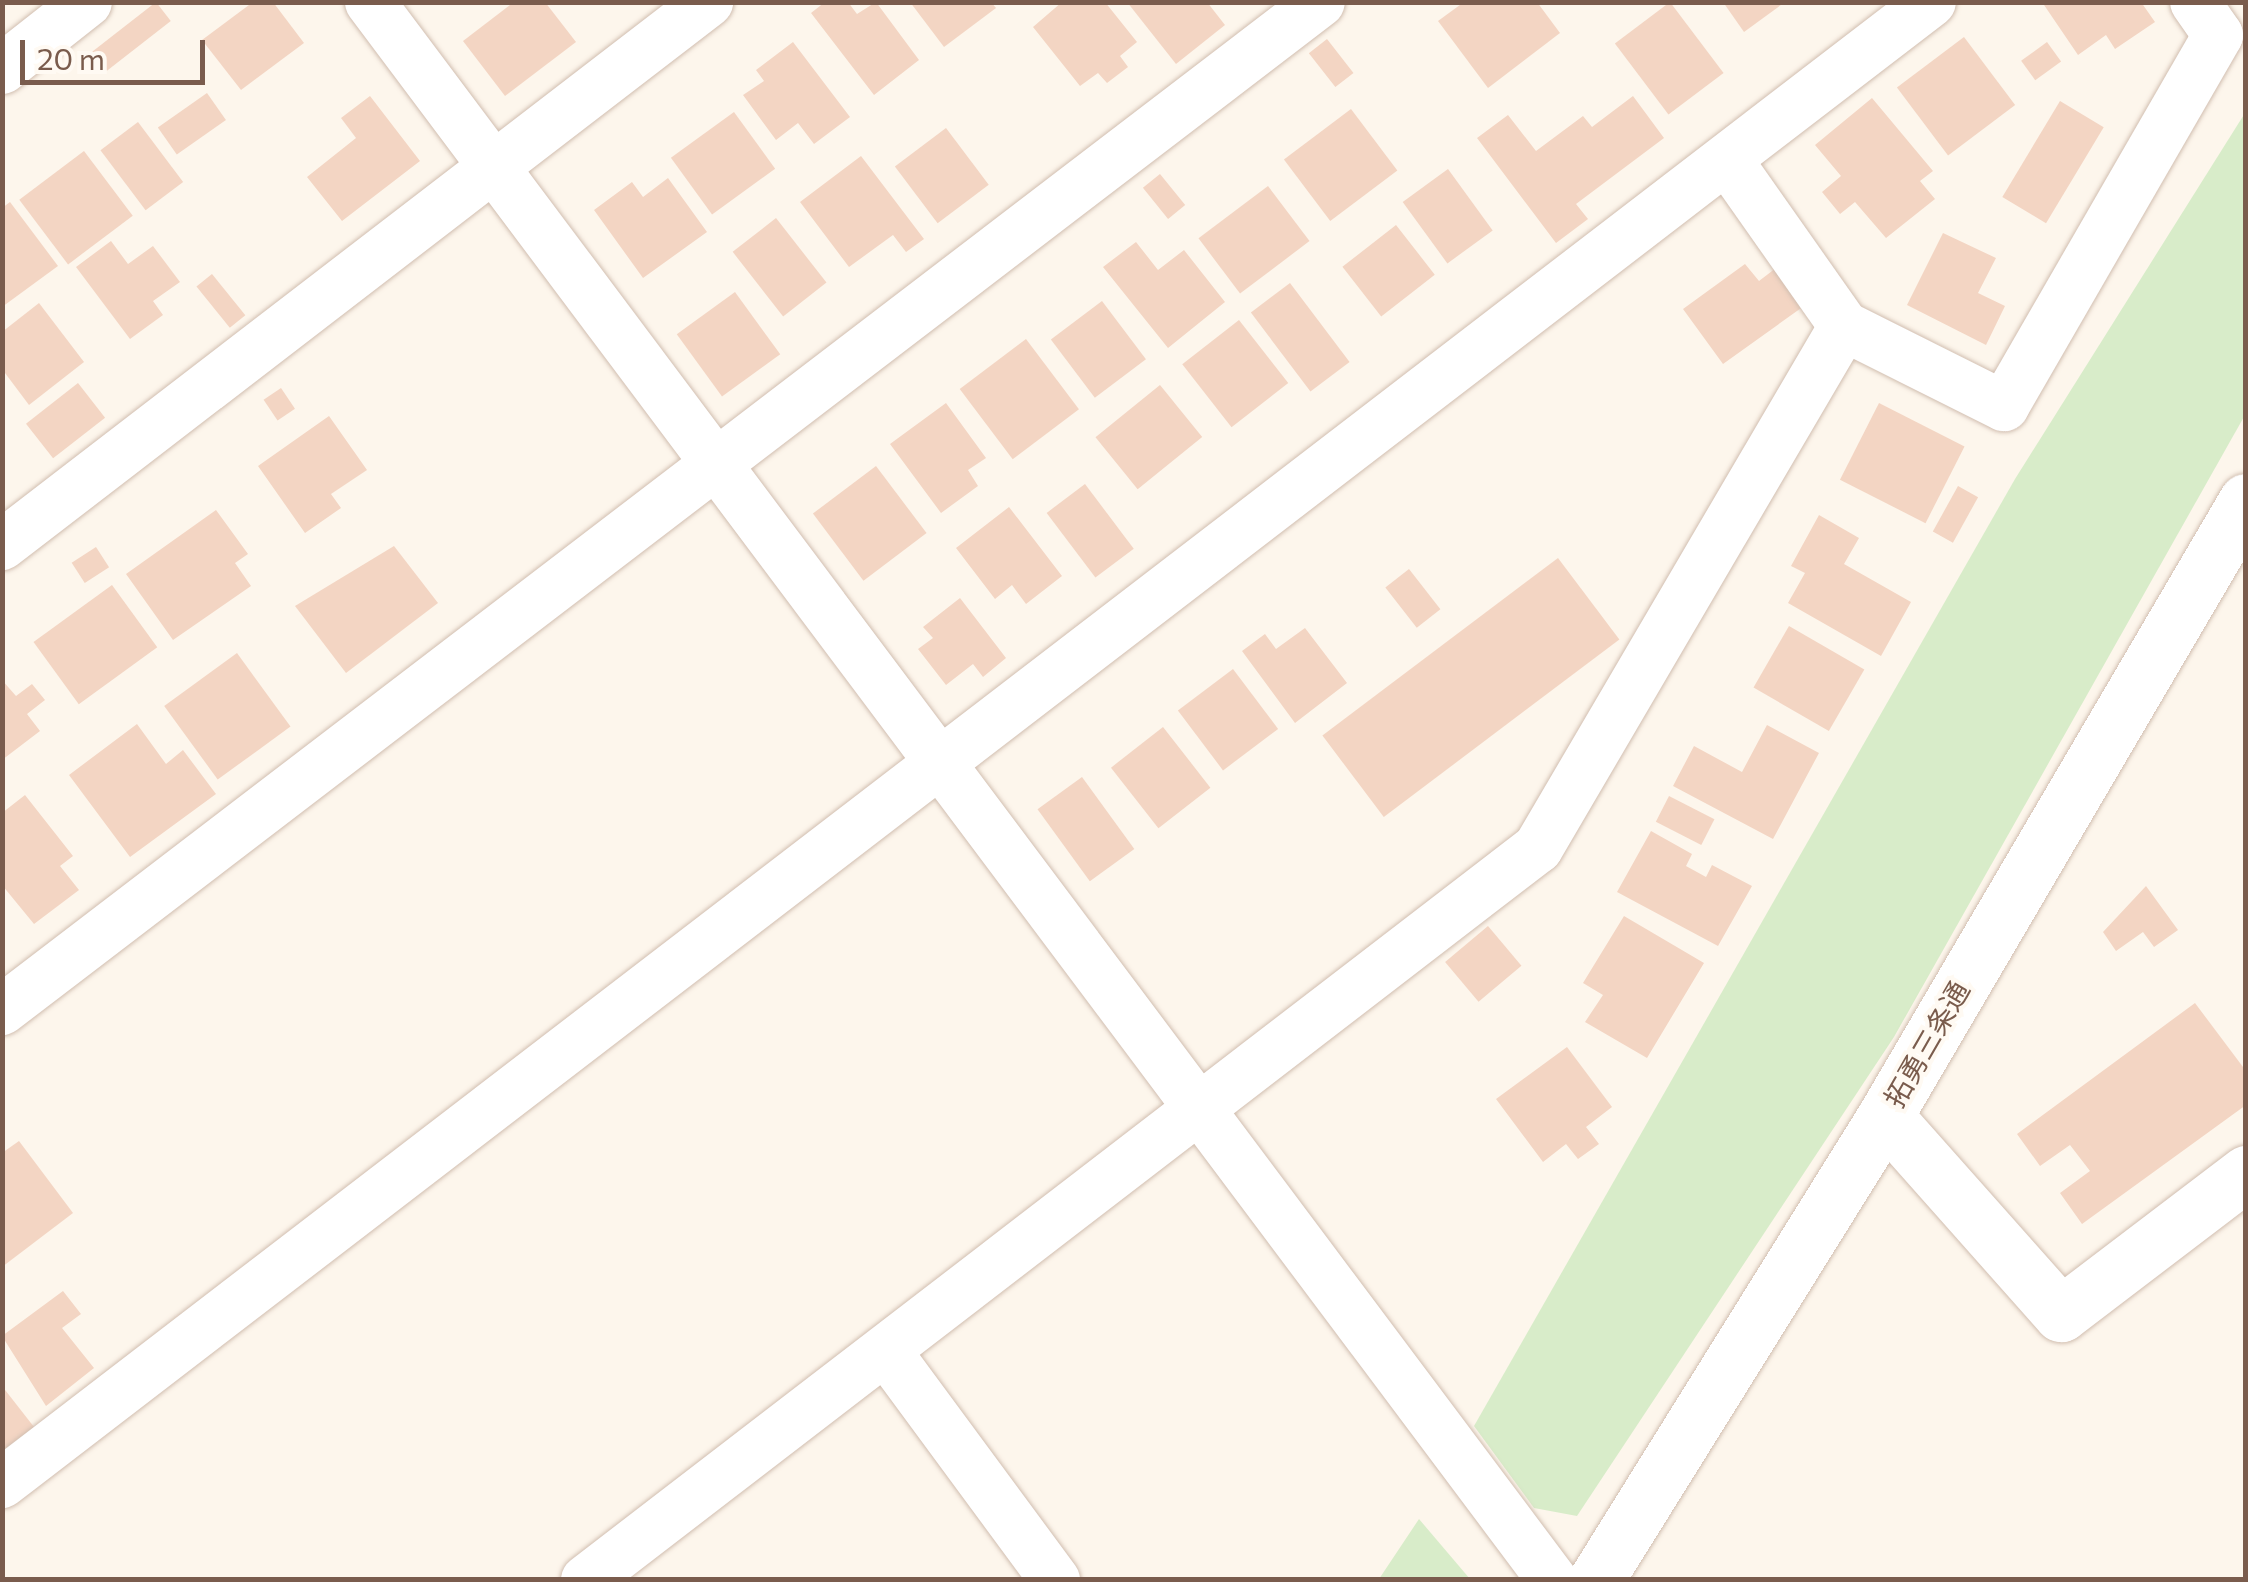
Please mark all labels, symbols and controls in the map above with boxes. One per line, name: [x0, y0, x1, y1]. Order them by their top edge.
scale bar: [25, 20, 210, 82]
text: 20 m: [37, 39, 105, 76]
street label: 拓勇三条通: [1876, 975, 1976, 1113]

